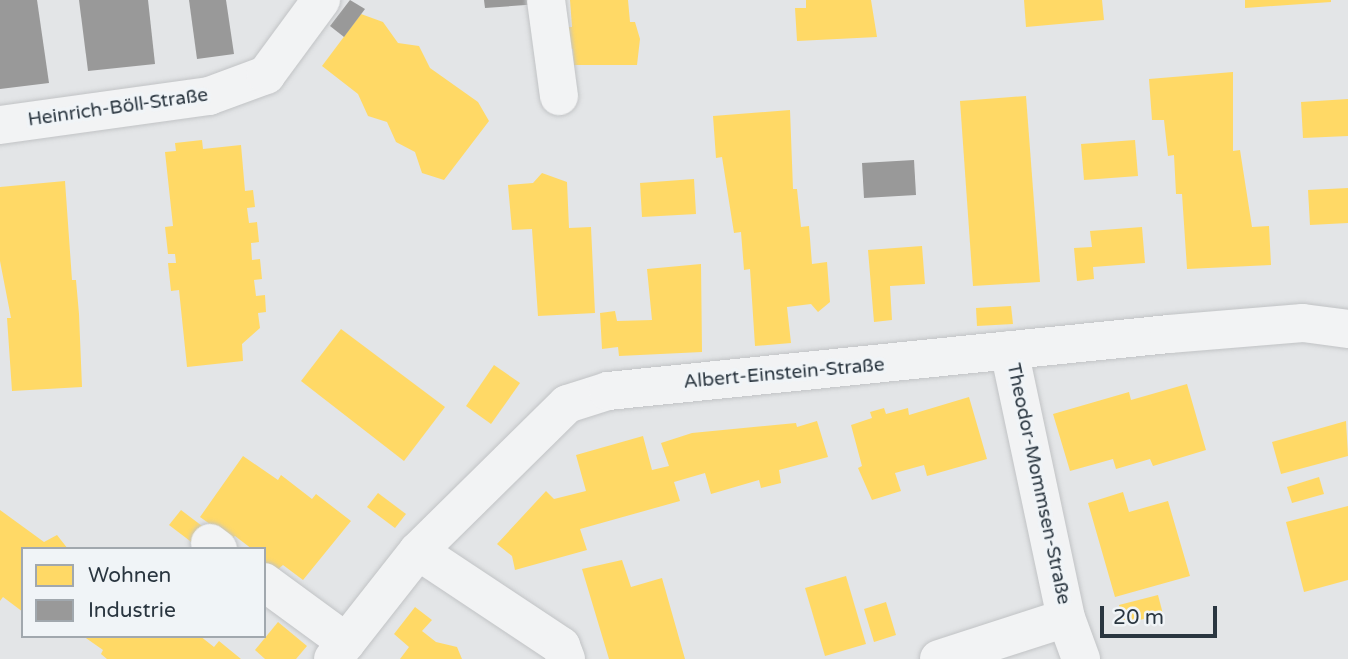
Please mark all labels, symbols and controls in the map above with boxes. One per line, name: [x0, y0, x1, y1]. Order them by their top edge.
street label: Heinrich-Böll-Straße: [26, 84, 210, 132]
street label: Albert-Einstein-Straße: [683, 354, 885, 394]
street label: Theodor-Mommsen-Straße: [1001, 361, 1075, 607]
legend: [21, 547, 266, 638]
text: Wohnen: [88, 563, 171, 588]
scale bar: [1103, 592, 1220, 636]
text: Industrie: [88, 598, 176, 623]
text: 20 m: [1113, 605, 1164, 630]

